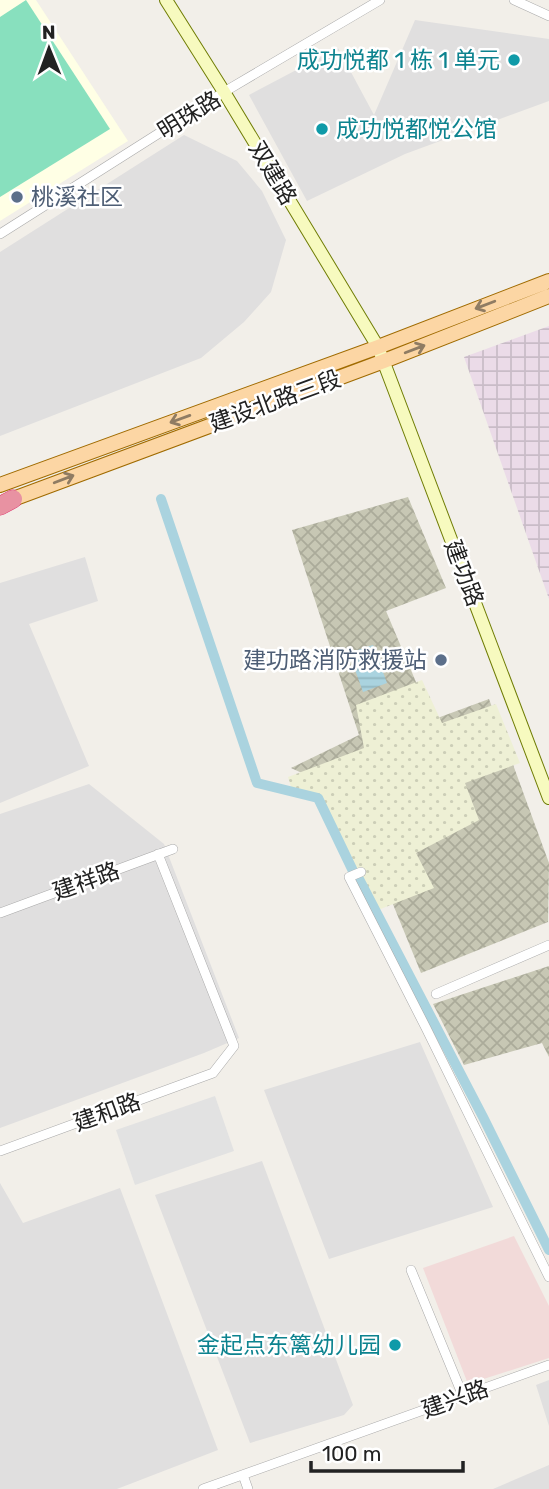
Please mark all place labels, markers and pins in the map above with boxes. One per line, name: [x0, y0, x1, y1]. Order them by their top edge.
place label: 成功悦都 1 栋 1 单元: [297, 46, 500, 74]
marker: 成功悦都 1 栋 1 单元: [506, 52, 522, 68]
place label: 成功悦都悦公馆: [336, 115, 497, 143]
marker: 成功悦都悦公馆: [314, 121, 330, 137]
place label: 桃溪社区: [31, 183, 123, 211]
marker: 桃溪社区: [9, 189, 25, 205]
place label: 建功路消防救援站: [243, 646, 427, 674]
marker: 建功路消防救援站: [433, 652, 449, 668]
place label: 金起点东篱幼儿园: [197, 1331, 381, 1359]
marker: 金起点东篱幼儿园: [387, 1337, 403, 1353]

